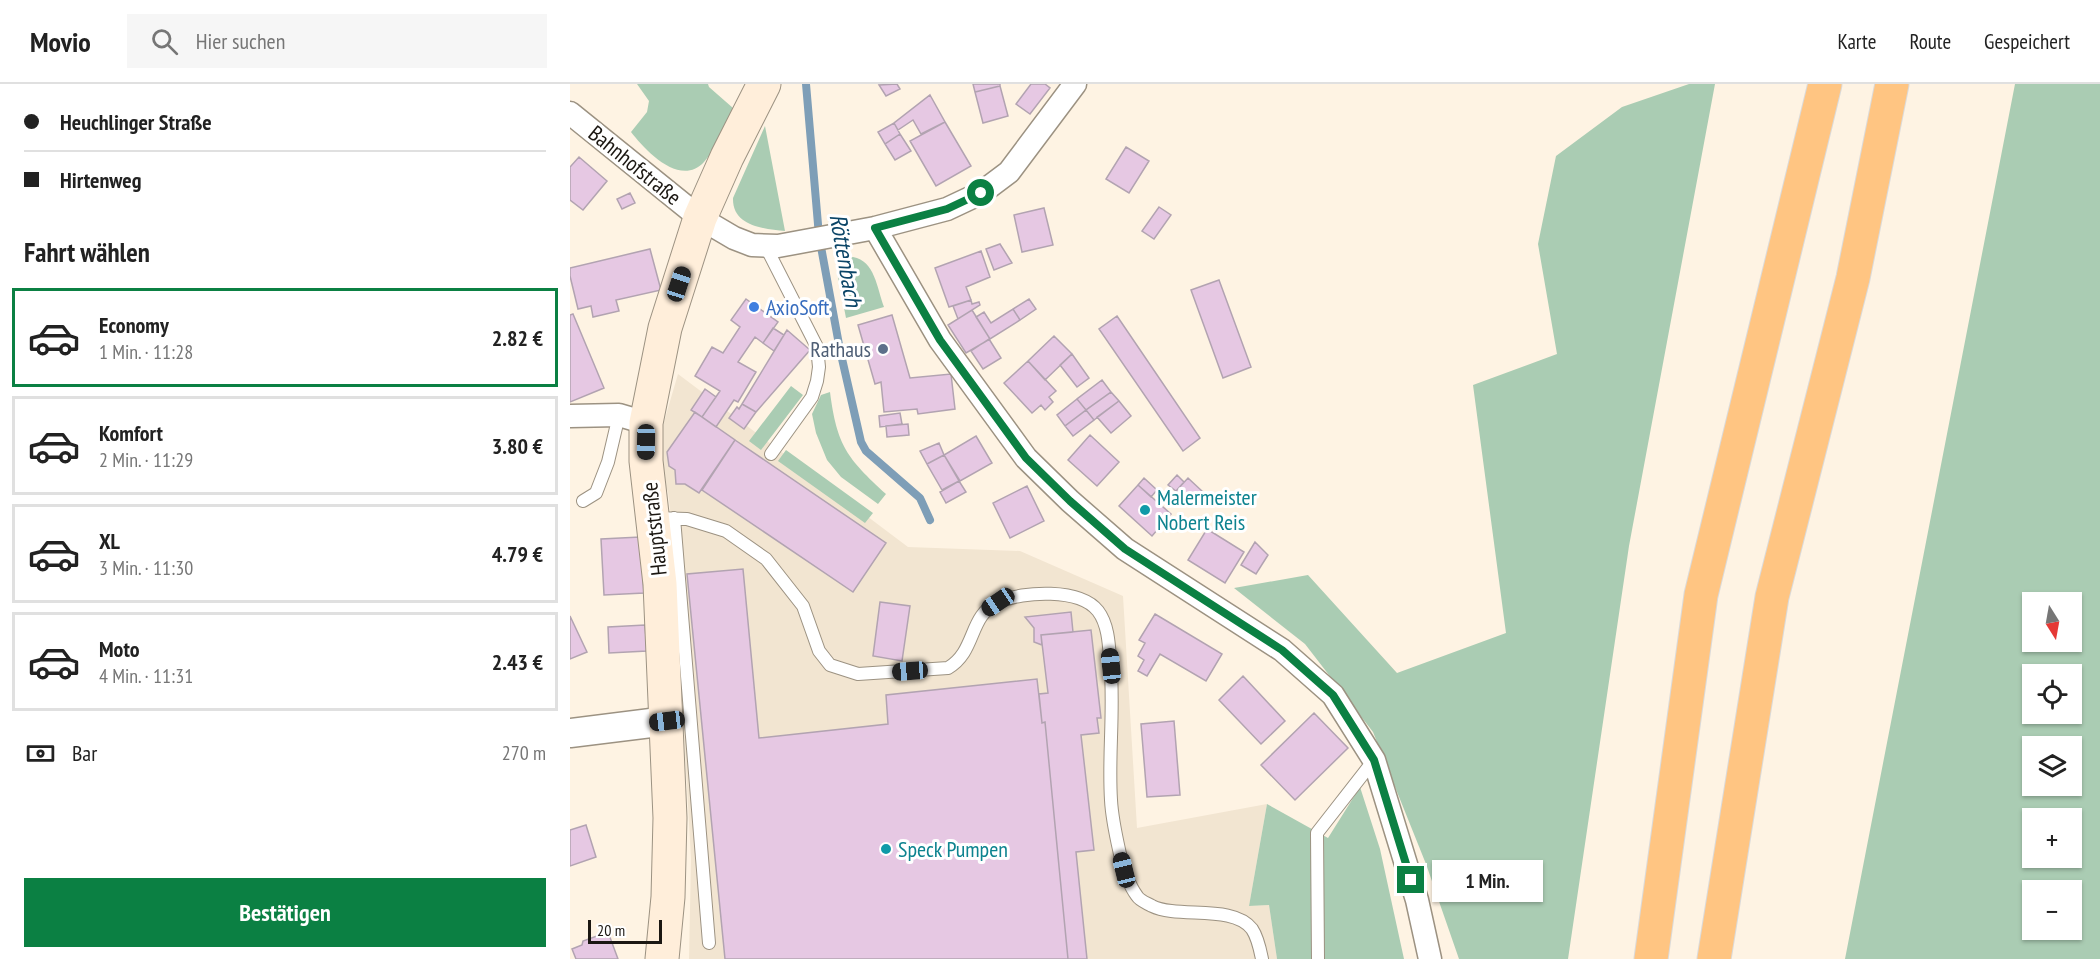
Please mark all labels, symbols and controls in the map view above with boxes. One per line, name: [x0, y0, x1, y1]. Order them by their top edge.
search box: [127, 14, 547, 68]
text: Movio: [30, 23, 91, 60]
icon: search: [148, 25, 181, 58]
text: Hier suchen: [196, 27, 285, 55]
text: Karte: [1838, 28, 1876, 55]
text: Route: [1909, 28, 1951, 55]
text: Gespeichert: [1984, 28, 2070, 55]
text: Heuchlinger Straße: [60, 108, 212, 136]
street label: Bahnhofstraße: [583, 119, 687, 211]
text: Hirtenweg: [60, 166, 142, 194]
route start: [967, 179, 994, 206]
water label: Röttenbach: [823, 211, 870, 310]
text: Fahrt wählen: [24, 235, 150, 269]
car: [665, 264, 693, 304]
place label: AxioSoft: [766, 293, 829, 321]
marker: AxioSoft: [747, 300, 761, 314]
icon: car: [27, 311, 81, 365]
text: Economy: [99, 311, 169, 339]
text: 2.82 €: [492, 324, 543, 352]
place label: Rathaus: [810, 335, 871, 363]
text: 1 Min. · 11:28: [99, 339, 193, 365]
marker: Rathaus: [876, 342, 890, 356]
icon: car: [27, 419, 81, 473]
text: Komfort: [99, 419, 163, 447]
car: [637, 424, 655, 460]
text: 3.80 €: [492, 432, 543, 460]
text: 2 Min. · 11:29: [99, 447, 193, 473]
street label: Hauptstraße: [635, 481, 673, 577]
place label: Malermeister Nobert Reis: [1157, 483, 1257, 536]
marker: Malermeister Nobert Reis: [1138, 503, 1152, 517]
icon: car: [27, 527, 81, 581]
text: XL: [99, 527, 120, 555]
text: 4.79 €: [492, 540, 543, 568]
text: 3 Min. · 11:30: [99, 555, 193, 581]
car: [978, 584, 1018, 620]
north arrow: [2022, 592, 2082, 652]
map controls: [2022, 592, 2082, 940]
icon: car: [27, 635, 81, 689]
text: Moto: [99, 635, 140, 663]
car: [1100, 647, 1122, 685]
text: 2.43 €: [492, 648, 543, 676]
car: [891, 661, 929, 681]
text: 4 Min. · 11:31: [99, 663, 193, 689]
button: locate: [2022, 664, 2082, 724]
car: [648, 710, 686, 732]
button: layers: [2022, 736, 2082, 796]
icon: cash: [24, 737, 57, 770]
text: Bar: [72, 739, 97, 767]
text: 270 m: [502, 740, 546, 766]
button: +: [2022, 808, 2082, 868]
place label: Speck Pumpen: [898, 835, 1008, 863]
marker: Speck Pumpen: [879, 842, 893, 856]
car: [1111, 850, 1137, 890]
callout: 1 Min.: [1432, 859, 1543, 901]
route end: [1397, 866, 1424, 893]
text: 1 Min.: [1465, 868, 1510, 894]
button: Bestätigen: [24, 878, 546, 947]
button: −: [2022, 880, 2082, 940]
scale bar: [588, 917, 662, 944]
text: 20 m: [597, 920, 625, 940]

